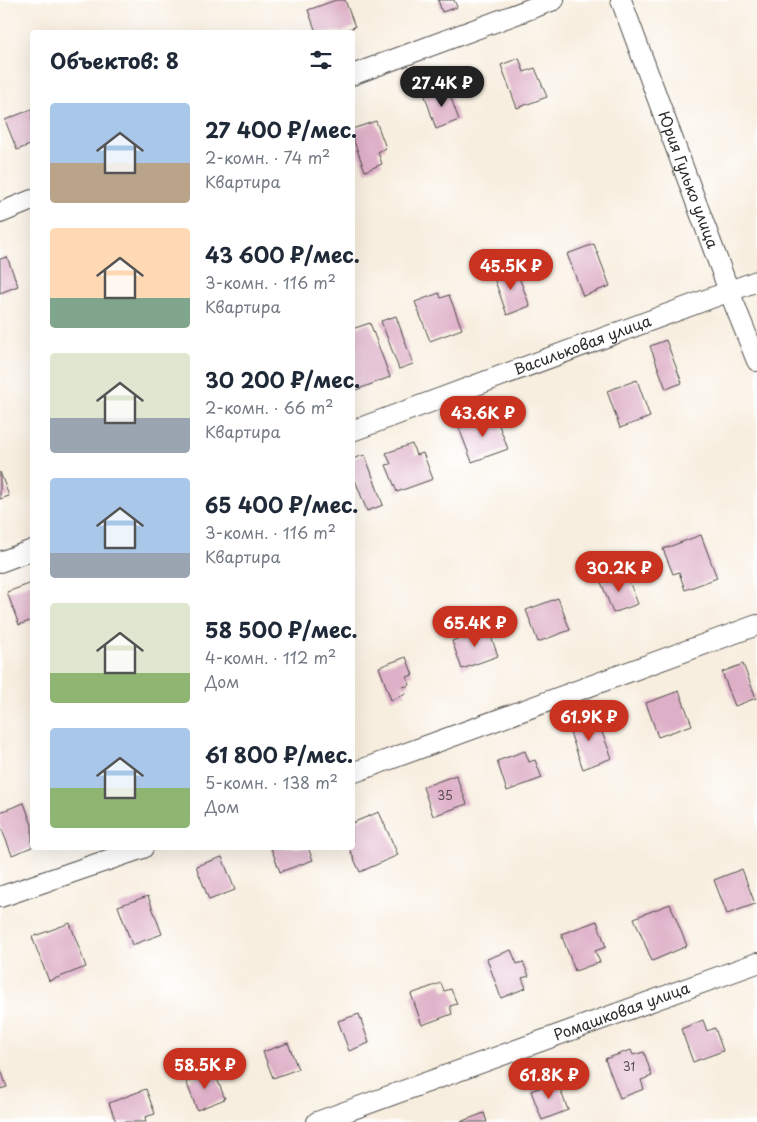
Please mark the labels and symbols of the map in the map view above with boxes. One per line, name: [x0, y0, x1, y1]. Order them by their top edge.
pin: 27.4K ₽: [396, 66, 488, 108]
street label: Юрия Гулько улица: [653, 108, 725, 252]
pin: 45.5K ₽: [465, 248, 557, 291]
street label: Васильковая улица: [510, 308, 655, 380]
pin: 43.6K ₽: [437, 396, 529, 438]
pin: 30.2K ₽: [573, 550, 665, 593]
pin: 65.4K ₽: [429, 606, 521, 648]
pin: 61.9K ₽: [543, 700, 635, 742]
house number: 35: [437, 786, 453, 804]
street label: Ромашковая улица: [550, 975, 693, 1046]
pin: 58.5K ₽: [159, 1048, 251, 1090]
house number: 31: [623, 1057, 635, 1075]
pin: 61.8K ₽: [503, 1058, 595, 1100]

